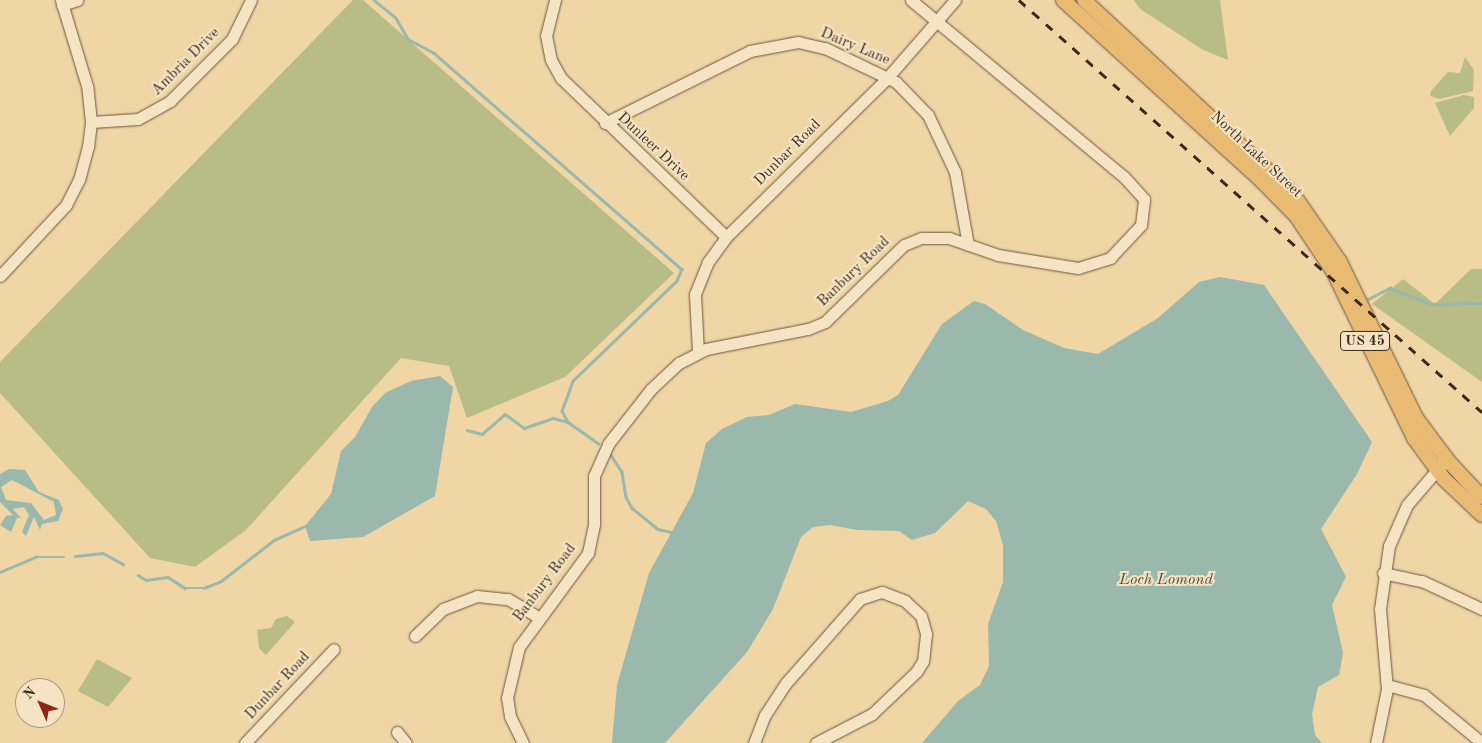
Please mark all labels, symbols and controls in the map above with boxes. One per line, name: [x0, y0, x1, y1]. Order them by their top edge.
street label: Ambria Drive: [148, 24, 224, 100]
street label: Dairy Lane: [817, 24, 893, 70]
street label: North Lake Street: [1206, 108, 1306, 202]
street label: Dunleer Drive: [613, 109, 693, 185]
street label: Dunbar Road: [751, 116, 825, 190]
street label: Banbury Road: [814, 233, 894, 311]
road number: US 45: [1340, 330, 1390, 352]
street label: Banbury Road: [510, 540, 580, 626]
water label: Loch Lomond: [1119, 570, 1213, 590]
street label: Dunbar Road: [242, 648, 314, 724]
north arrow: [15, 678, 65, 728]
text: N: [21, 685, 39, 702]

